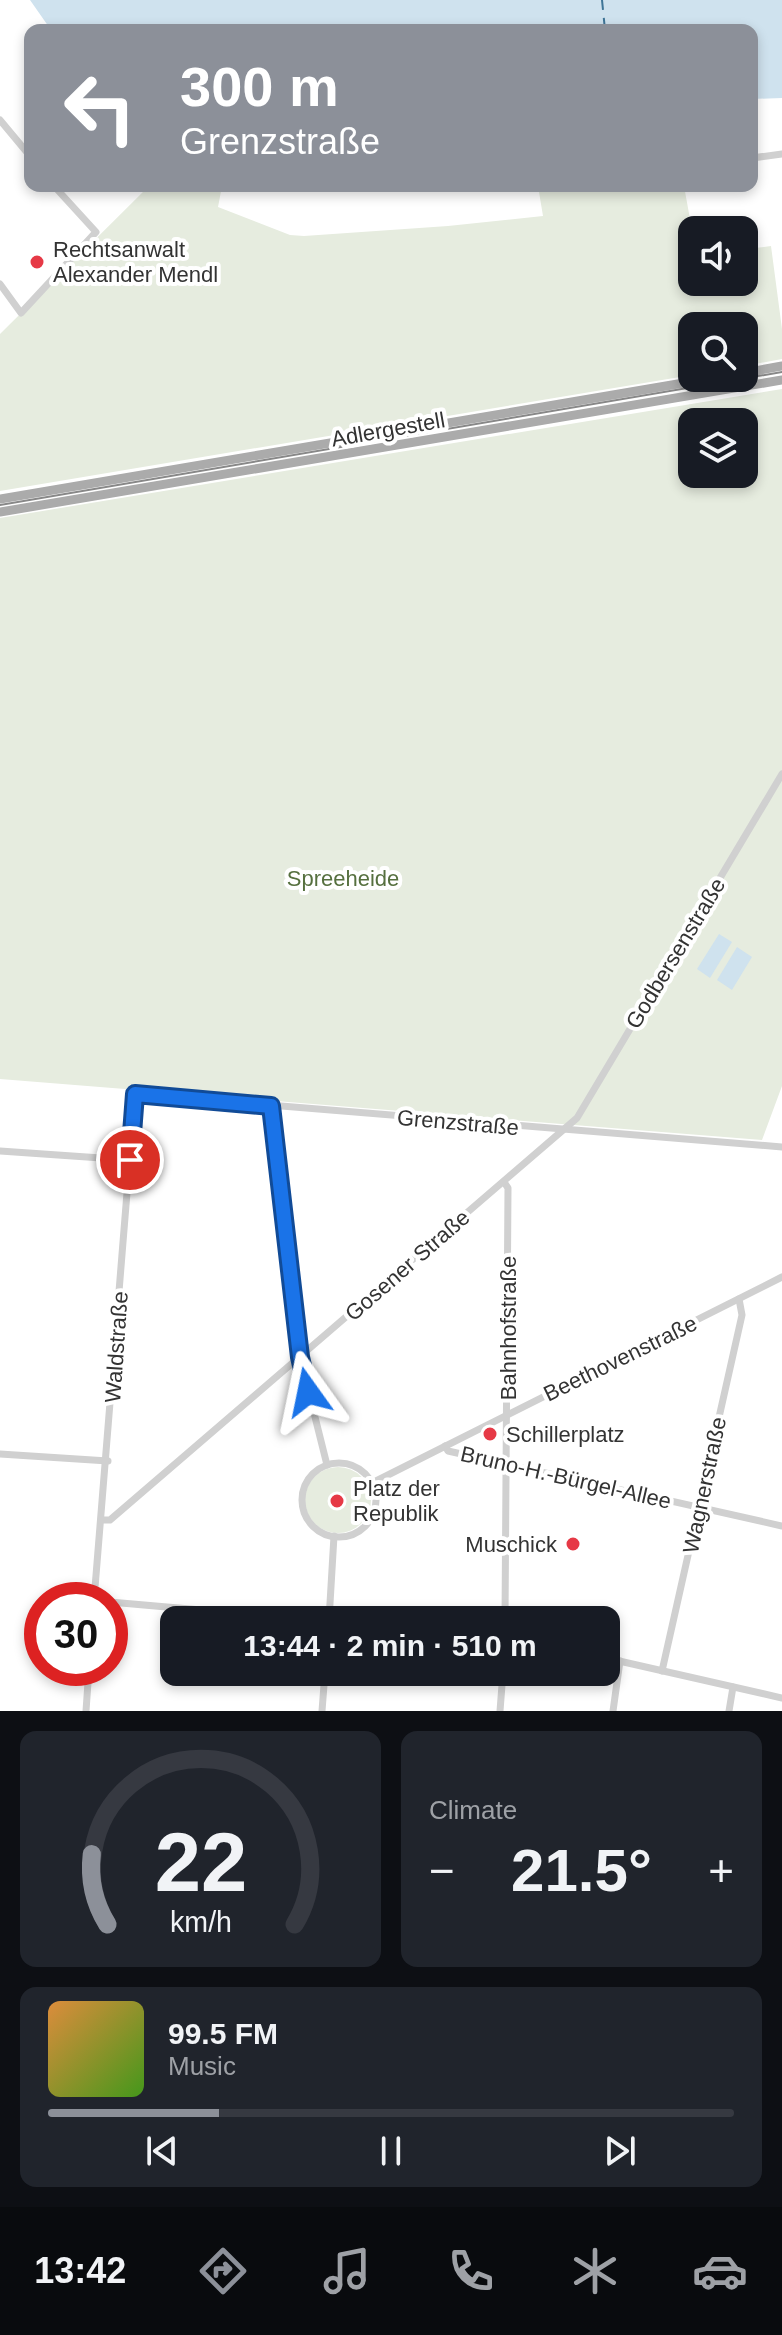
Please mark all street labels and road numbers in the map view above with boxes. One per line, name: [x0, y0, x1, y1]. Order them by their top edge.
street label: Adlergestell: [329, 407, 447, 452]
street label: Godbersenstraße: [621, 873, 730, 1033]
street label: Grenzstraße: [396, 1105, 520, 1140]
street label: Gosener Straße: [340, 1205, 475, 1326]
street label: Bahnhofstraße: [496, 1256, 521, 1400]
street label: Waldstraße: [100, 1290, 133, 1404]
street label: Beethovenstraße: [539, 1310, 701, 1406]
street label: Wagnerstraße: [678, 1415, 731, 1555]
street label: Bruno-H.-Bürgel-Allee: [458, 1441, 674, 1514]

